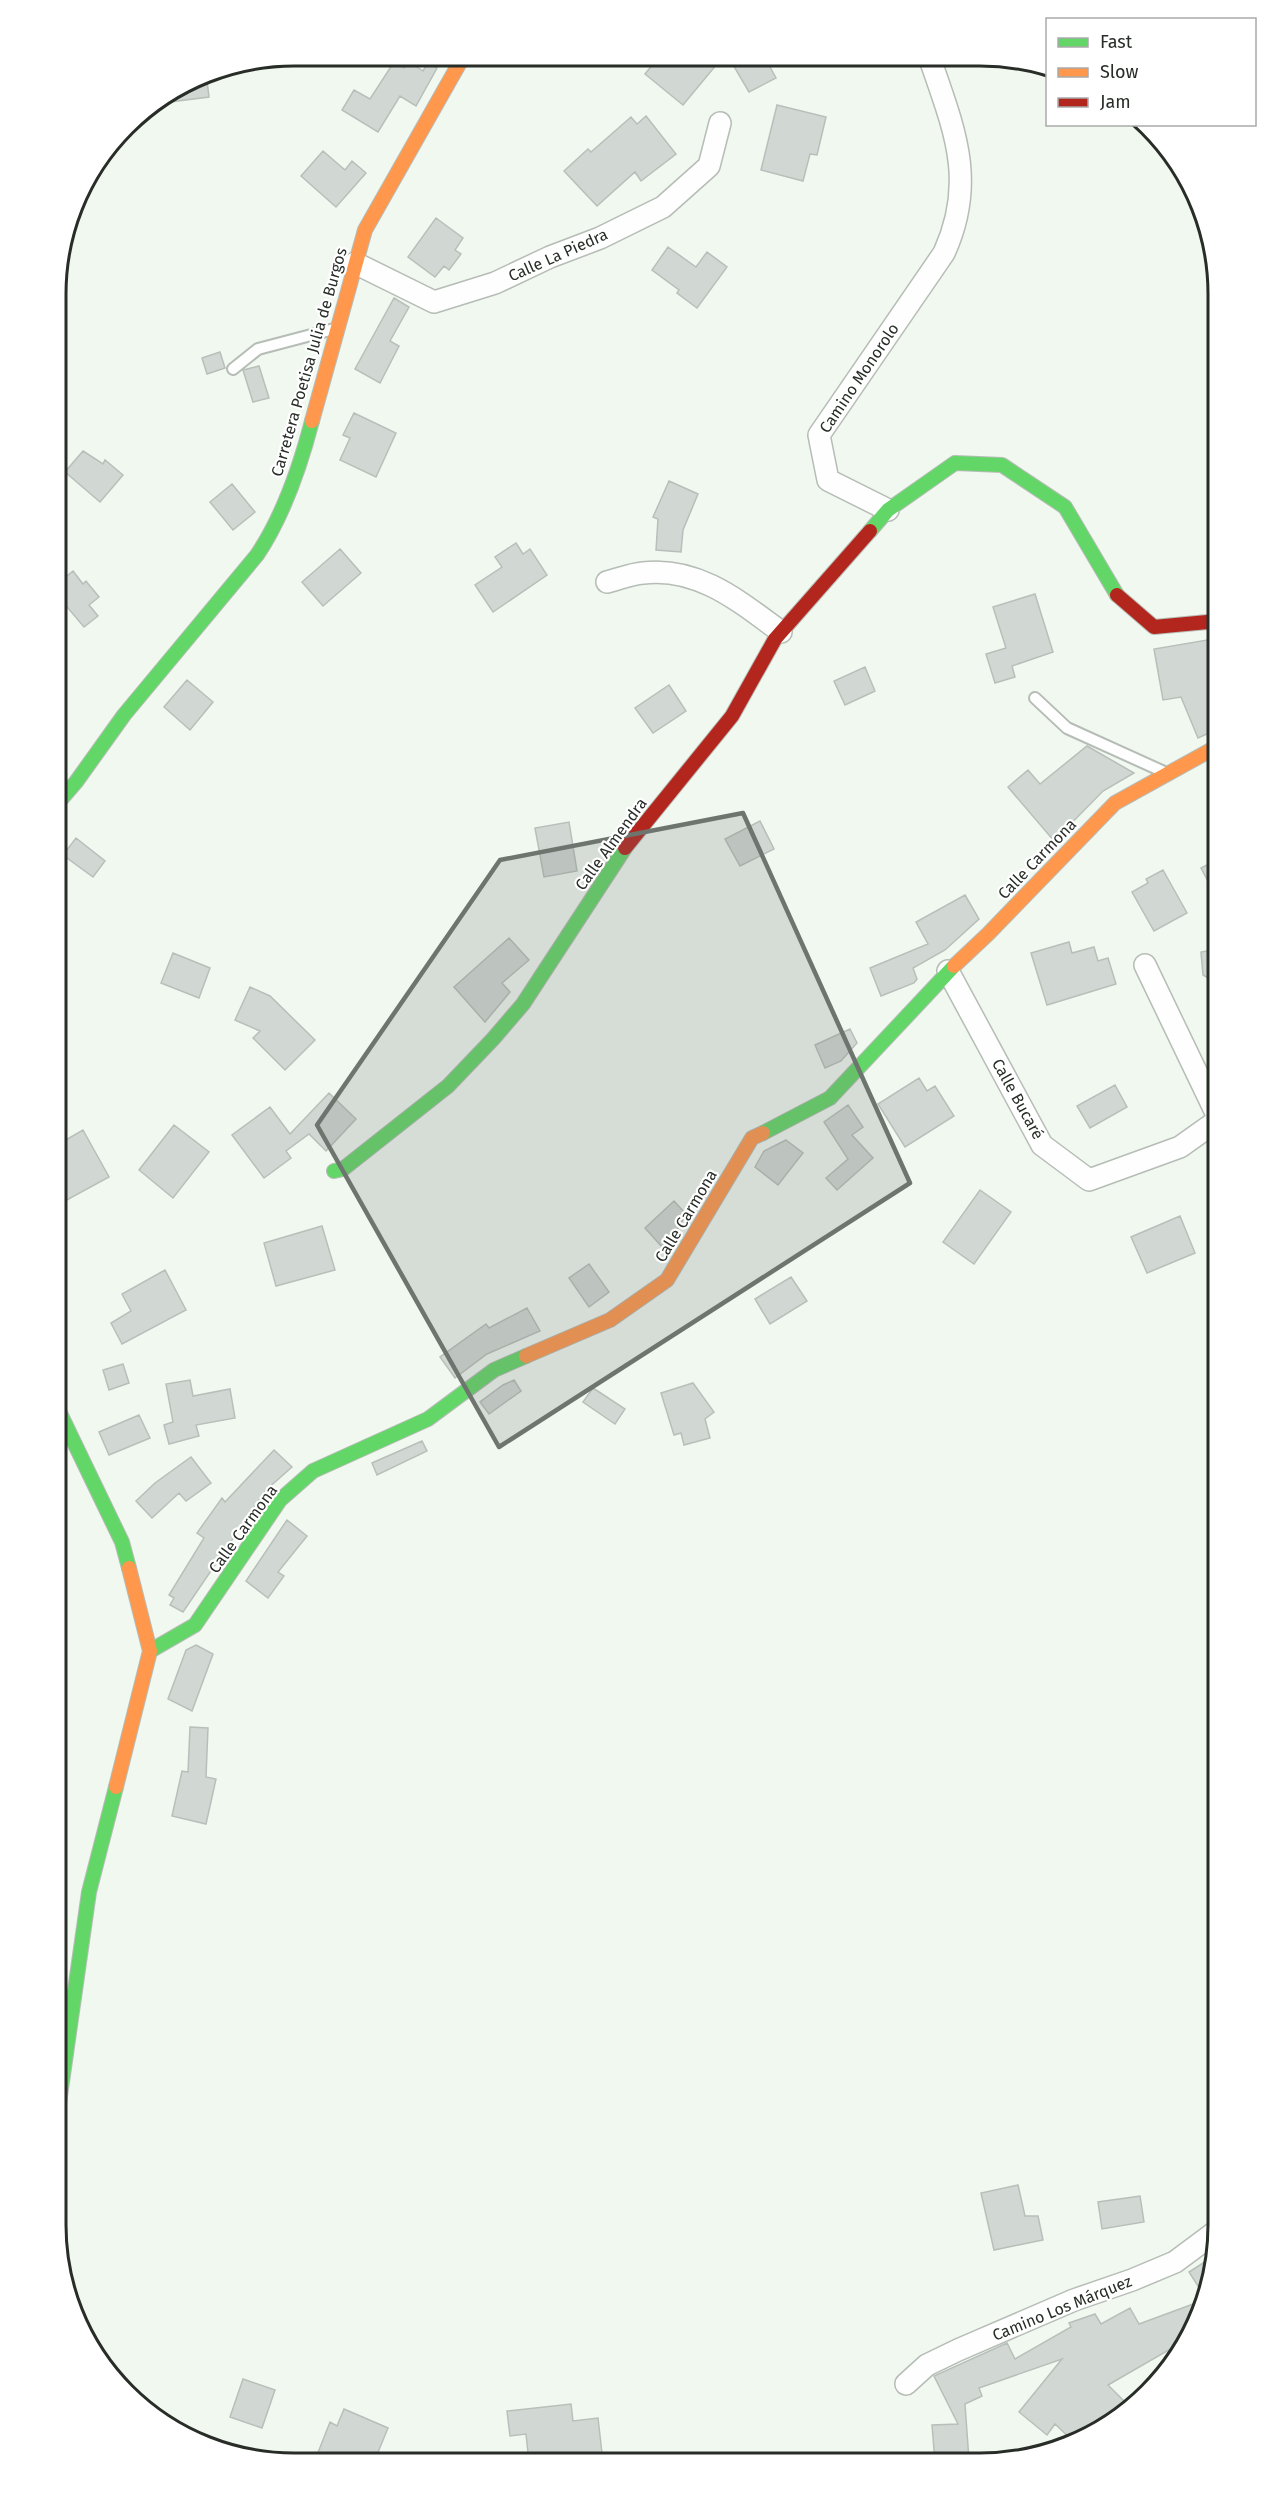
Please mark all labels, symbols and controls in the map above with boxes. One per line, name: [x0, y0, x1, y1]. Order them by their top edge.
legend: [1046, 18, 1256, 126]
text: Fast: [1100, 31, 1133, 53]
text: Slow: [1100, 61, 1139, 83]
text: Jam: [1100, 91, 1131, 113]
street label: Calle La Piedra: [505, 225, 611, 285]
street label: Carretera Poetisa Julia de Burgos: [267, 245, 351, 479]
street label: Camino Monorolo: [815, 320, 903, 436]
street label: Calle Almendra: [571, 794, 651, 894]
street label: Calle Carmona: [994, 815, 1080, 903]
street label: Calle Bucaré: [988, 1055, 1048, 1143]
street label: Calle Carmona: [651, 1166, 721, 1266]
street label: Calle Carmona: [205, 1481, 281, 1577]
street label: Camino Los Márquez: [990, 2271, 1134, 2345]

